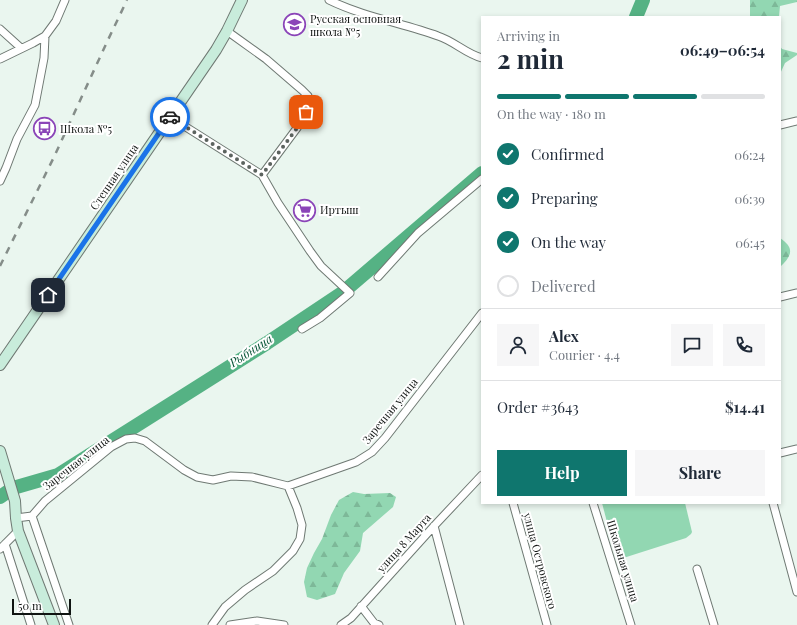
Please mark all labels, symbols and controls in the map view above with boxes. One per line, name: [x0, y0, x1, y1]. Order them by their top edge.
place label: Русская основная школа №5: [310, 11, 401, 39]
school or university icon: Русская основная школа №5: [281, 12, 307, 38]
text: Arriving in: [497, 27, 560, 44]
text: 06:49–06:54: [680, 40, 765, 60]
text: 2 min: [497, 41, 564, 76]
pin: [289, 95, 323, 129]
courier: [150, 97, 190, 137]
icon: bag: [295, 101, 317, 123]
text: On the way · 180 m: [497, 105, 606, 122]
icon: car: [159, 106, 181, 128]
bus stop icon: Школа №5: [31, 116, 57, 142]
place label: Школа №5: [60, 121, 112, 136]
street label: Степная улица: [86, 140, 141, 213]
icon: check: [497, 143, 519, 165]
text: Confirmed: [531, 144, 604, 164]
text: 06:24: [734, 146, 765, 163]
icon: check: [497, 187, 519, 209]
text: Preparing: [531, 188, 598, 208]
text: 06:39: [735, 190, 765, 207]
supermarket icon: Иртыш: [292, 197, 318, 223]
place label: Иртыш: [320, 202, 359, 217]
icon: check: [497, 231, 519, 253]
text: On the way: [531, 232, 606, 252]
text: 06:45: [735, 234, 765, 251]
text: Delivered: [531, 276, 596, 296]
pin: [31, 278, 65, 312]
icon: home: [37, 284, 59, 306]
button: person: [497, 324, 539, 366]
button: chat: [671, 324, 713, 366]
button: phone: [723, 324, 765, 366]
text: Alex: [549, 326, 579, 346]
water label: Рыбница: [225, 330, 275, 371]
text: Courier · 4.4: [549, 346, 620, 363]
street label: Заречная улица: [359, 374, 421, 447]
text: Order #3643: [497, 397, 579, 417]
text: $14.41: [725, 397, 765, 417]
street label: Заречная улица: [39, 432, 112, 493]
button: Help: [497, 450, 627, 496]
button: Share: [635, 450, 765, 496]
street label: улица 8 Марта: [373, 510, 434, 576]
street label: улица Островского: [520, 510, 561, 611]
street label: Школьная улица: [604, 518, 643, 604]
scale bar: [12, 597, 71, 616]
text: 50 m: [18, 598, 42, 613]

